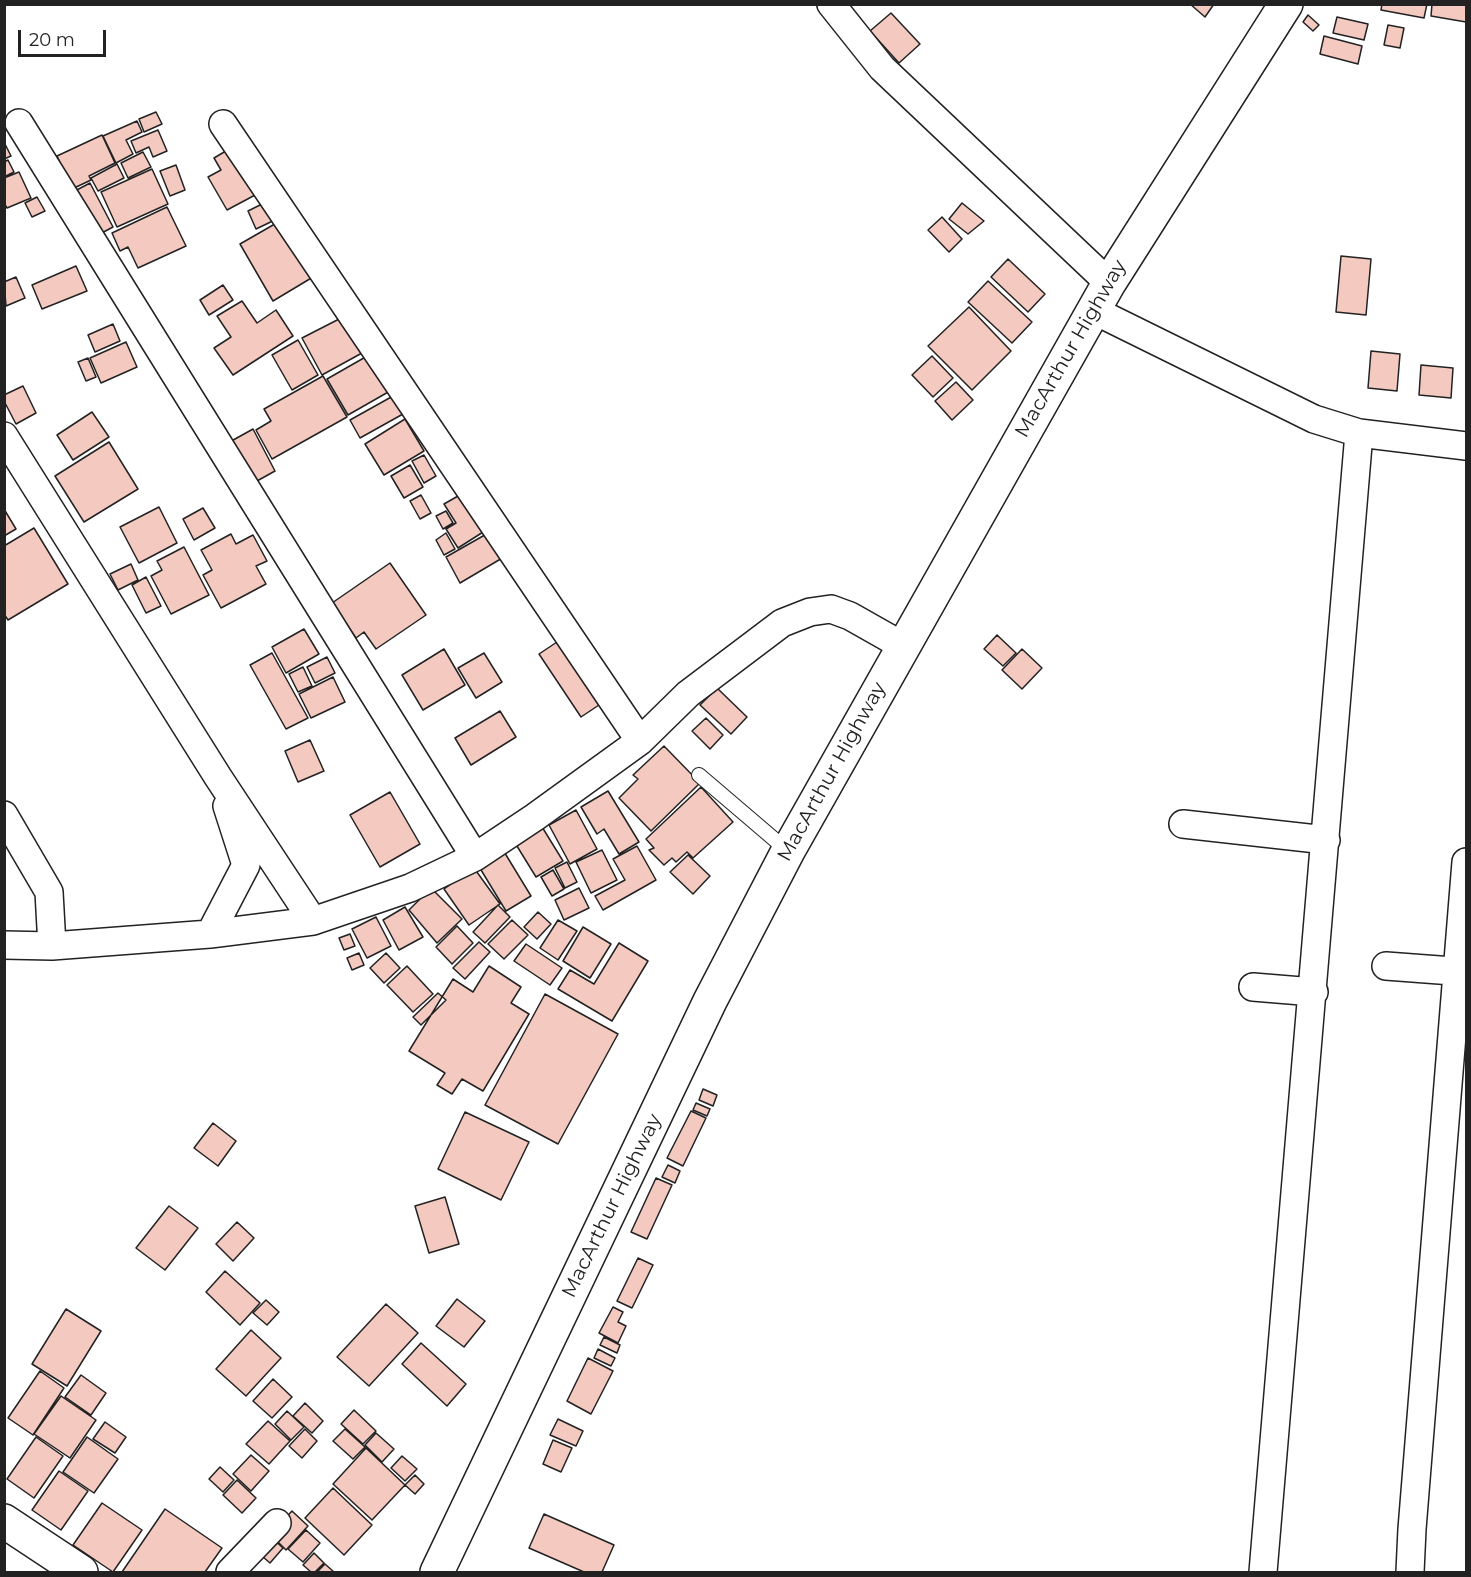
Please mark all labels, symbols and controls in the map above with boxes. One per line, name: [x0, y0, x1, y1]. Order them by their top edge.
scale bar: [21, 18, 110, 56]
text: 20 m: [29, 29, 75, 51]
street label: MacArthur Highway: [1010, 256, 1132, 442]
street label: MacArthur Highway: [773, 678, 891, 866]
street label: MacArthur Highway: [557, 1110, 667, 1302]

